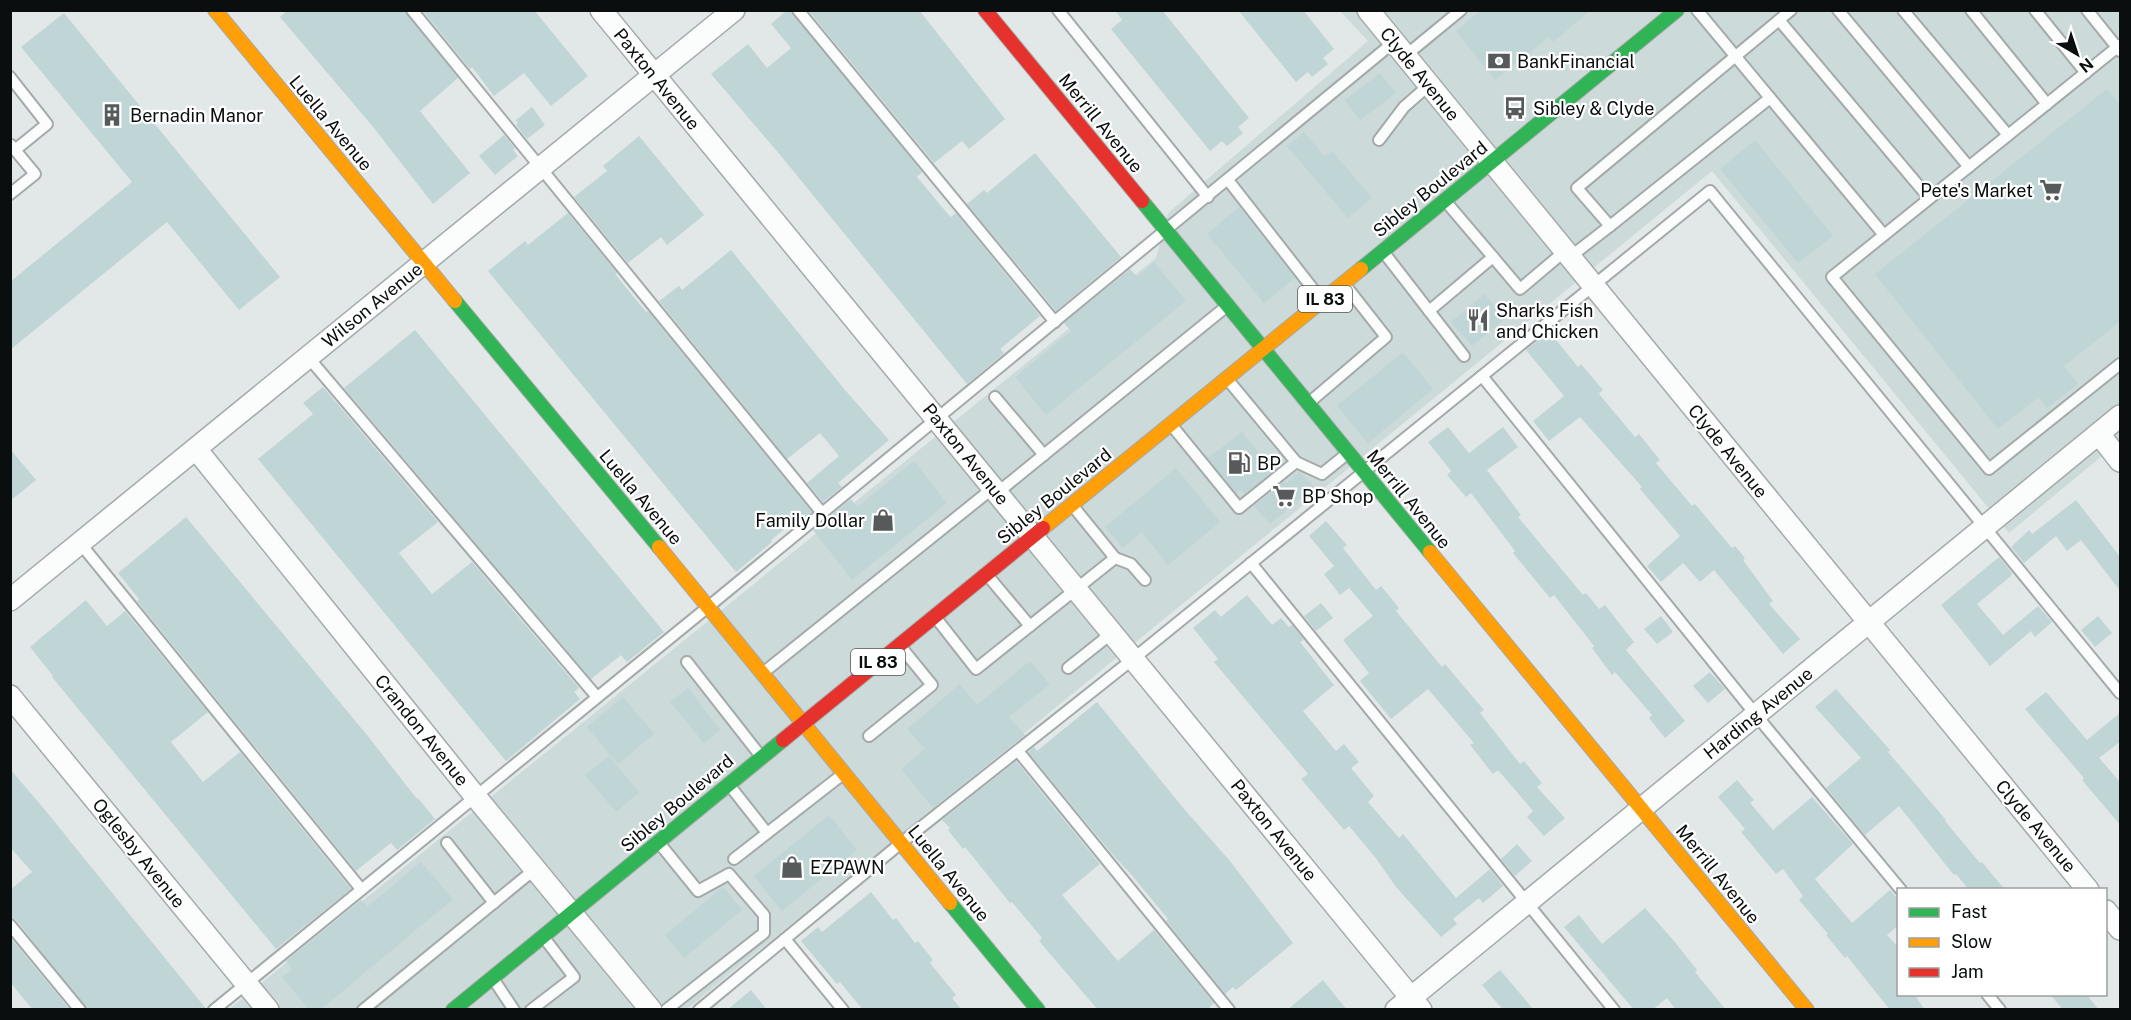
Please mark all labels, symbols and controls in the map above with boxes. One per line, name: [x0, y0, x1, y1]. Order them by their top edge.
street label: Clyde Avenue: [1376, 23, 1464, 125]
street label: Paxton Avenue: [610, 24, 704, 134]
north arrow: [2047, 24, 2107, 84]
bank icon: BankFinancial: [1486, 48, 1512, 74]
place label: BankFinancial: [1517, 51, 1635, 72]
text: N: [2075, 54, 2097, 77]
street label: Merrill Avenue: [1055, 69, 1147, 177]
street label: Luella Avenue: [285, 71, 377, 175]
bus stop icon: Sibley & Clyde: [1502, 95, 1528, 121]
place label: Sibley & Clyde: [1533, 98, 1654, 119]
building icon: Bernadin Manor: [99, 102, 125, 128]
place label: Bernadin Manor: [130, 105, 263, 126]
street label: Sibley Boulevard: [1369, 137, 1491, 241]
supermarket icon: Pete's Market: [2038, 177, 2064, 203]
place label: Pete's Market: [1920, 180, 2033, 201]
street label: Wilson Avenue: [318, 258, 426, 352]
road number: IL 83: [1298, 286, 1352, 312]
place label: Sharks Fish and Chicken: [1496, 300, 1599, 342]
restaurant icon: Sharks Fish and Chicken: [1465, 307, 1491, 333]
street label: Paxton Avenue: [919, 399, 1013, 509]
street label: Clyde Avenue: [1684, 400, 1772, 502]
street label: Sibley Boulevard: [993, 444, 1115, 548]
street label: Luella Avenue: [595, 445, 687, 549]
street label: Merrill Avenue: [1363, 445, 1455, 553]
fuel station icon: BP: [1226, 450, 1252, 476]
place label: BP: [1257, 453, 1281, 474]
supermarket icon: BP Shop: [1271, 483, 1297, 509]
place label: BP Shop: [1302, 486, 1373, 507]
shop icon: Family Dollar: [870, 507, 896, 533]
place label: Family Dollar: [755, 510, 865, 531]
road number: IL 83: [851, 649, 905, 675]
street label: Harding Avenue: [1699, 663, 1817, 763]
street label: Crandon Avenue: [371, 670, 473, 790]
street label: Sibley Boulevard: [616, 750, 738, 856]
street label: Paxton Avenue: [1227, 775, 1321, 885]
street label: Clyde Avenue: [1991, 776, 2081, 876]
street label: Oglesby Avenue: [88, 794, 190, 912]
street label: Merrill Avenue: [1672, 820, 1764, 928]
street label: Luella Avenue: [904, 821, 994, 925]
shop icon: EZPAWN: [779, 854, 805, 880]
place label: EZPAWN: [810, 857, 884, 878]
legend: [1897, 888, 2107, 996]
text: Fast: [1951, 901, 1987, 922]
text: Slow: [1951, 931, 1992, 952]
text: Jam: [1951, 961, 1984, 982]

